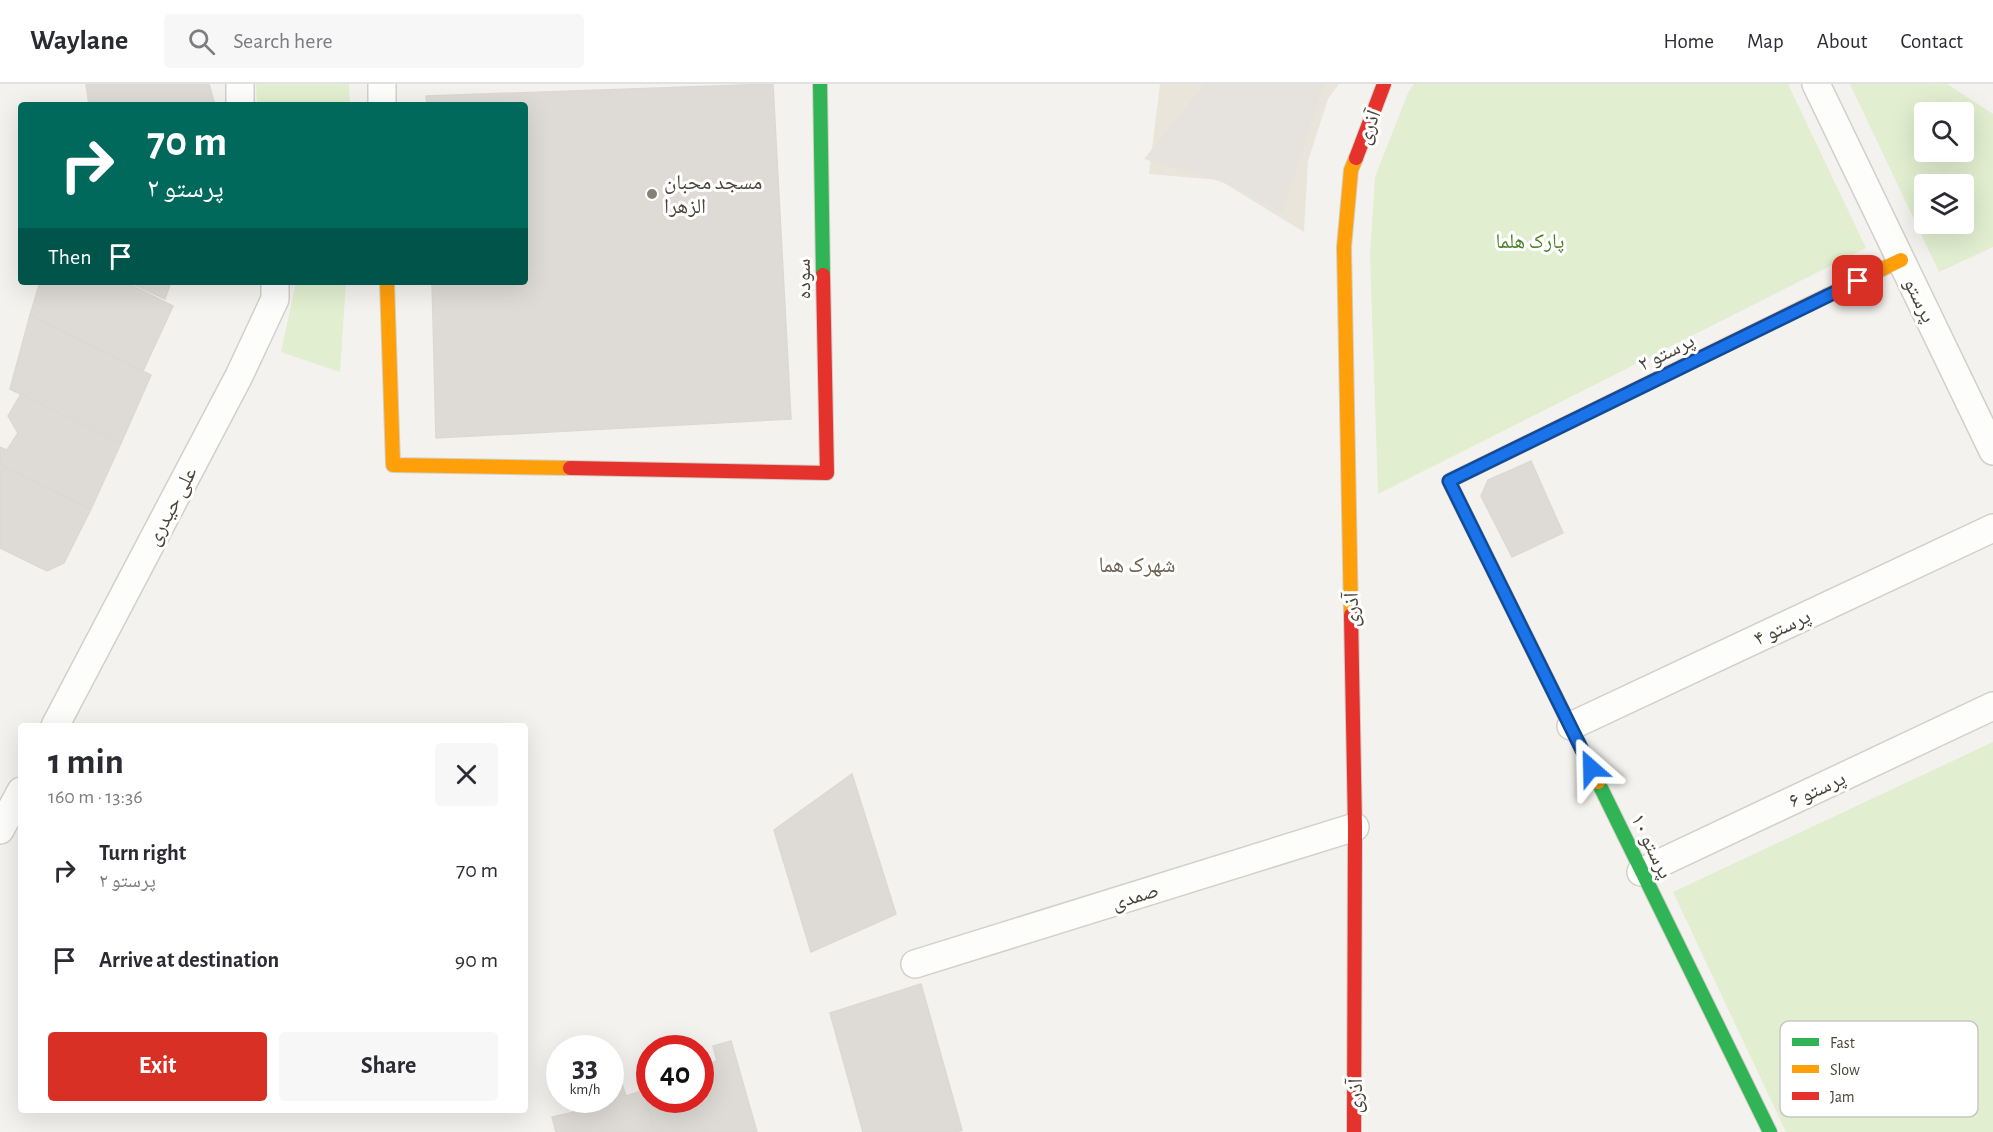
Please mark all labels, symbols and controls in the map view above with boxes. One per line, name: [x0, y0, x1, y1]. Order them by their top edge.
search box: [164, 14, 584, 68]
icon: search: [185, 25, 218, 58]
text: Waylane: [30, 27, 128, 55]
text: Search here: [233, 30, 333, 52]
text: Home: [1663, 31, 1714, 52]
text: Map: [1747, 31, 1784, 52]
text: About: [1817, 31, 1867, 52]
text: Contact: [1900, 31, 1963, 52]
map controls: [1914, 102, 1974, 234]
button: search: [1914, 102, 1974, 162]
street label: آذری: [1352, 106, 1386, 148]
text: 70 m: [147, 121, 227, 163]
icon: right: [48, 126, 126, 204]
place label: مسجد محبان الزهرا: [664, 172, 762, 217]
button: layers: [1914, 174, 1974, 234]
text: پرستو ۲: [147, 175, 224, 202]
marker: مسجد محبان الزهرا: [645, 187, 659, 201]
park label: پارک هلما: [1495, 231, 1565, 253]
icon: arrive: [104, 240, 137, 273]
text: Then: [48, 246, 92, 268]
pin: [1832, 255, 1883, 306]
street label: سوده: [793, 258, 814, 300]
icon: arrive: [1841, 264, 1874, 297]
street label: پرستو: [1899, 275, 1939, 326]
street label: پرستو ۲: [1635, 330, 1698, 376]
street label: علی حیدری: [142, 463, 203, 550]
district label: شهرک هما: [1098, 554, 1176, 577]
street label: آذری: [1340, 592, 1363, 628]
street label: پرستو ۴: [1751, 605, 1814, 651]
position arrow: [1559, 736, 1623, 800]
button: close: [435, 743, 498, 806]
text: 1 min: [48, 744, 124, 780]
street label: پرستو ۶: [1786, 767, 1849, 813]
text: 160 m · 13:36: [48, 787, 143, 807]
street label: پرستو ۱۰: [1626, 811, 1676, 882]
text: Turn right: [99, 842, 186, 864]
icon: right: [48, 854, 81, 887]
text: 70 m: [456, 859, 498, 881]
text: پرستو ۲: [99, 871, 156, 891]
street label: صمدی: [1109, 879, 1162, 915]
icon: arrive: [48, 944, 81, 977]
text: Arrive at destination: [99, 949, 279, 971]
text: 90 m: [455, 949, 498, 971]
legend: [1780, 1021, 1978, 1117]
button: Exit: [48, 1032, 267, 1101]
button: Share: [279, 1032, 498, 1101]
speed limit sign: 40: [636, 1035, 714, 1113]
text: Fast: [1830, 1035, 1855, 1051]
text: 33: [572, 1052, 598, 1082]
text: Slow: [1830, 1062, 1860, 1078]
street label: آذری: [1344, 1078, 1367, 1113]
text: km/h: [570, 1082, 600, 1097]
text: Jam: [1830, 1089, 1855, 1105]

